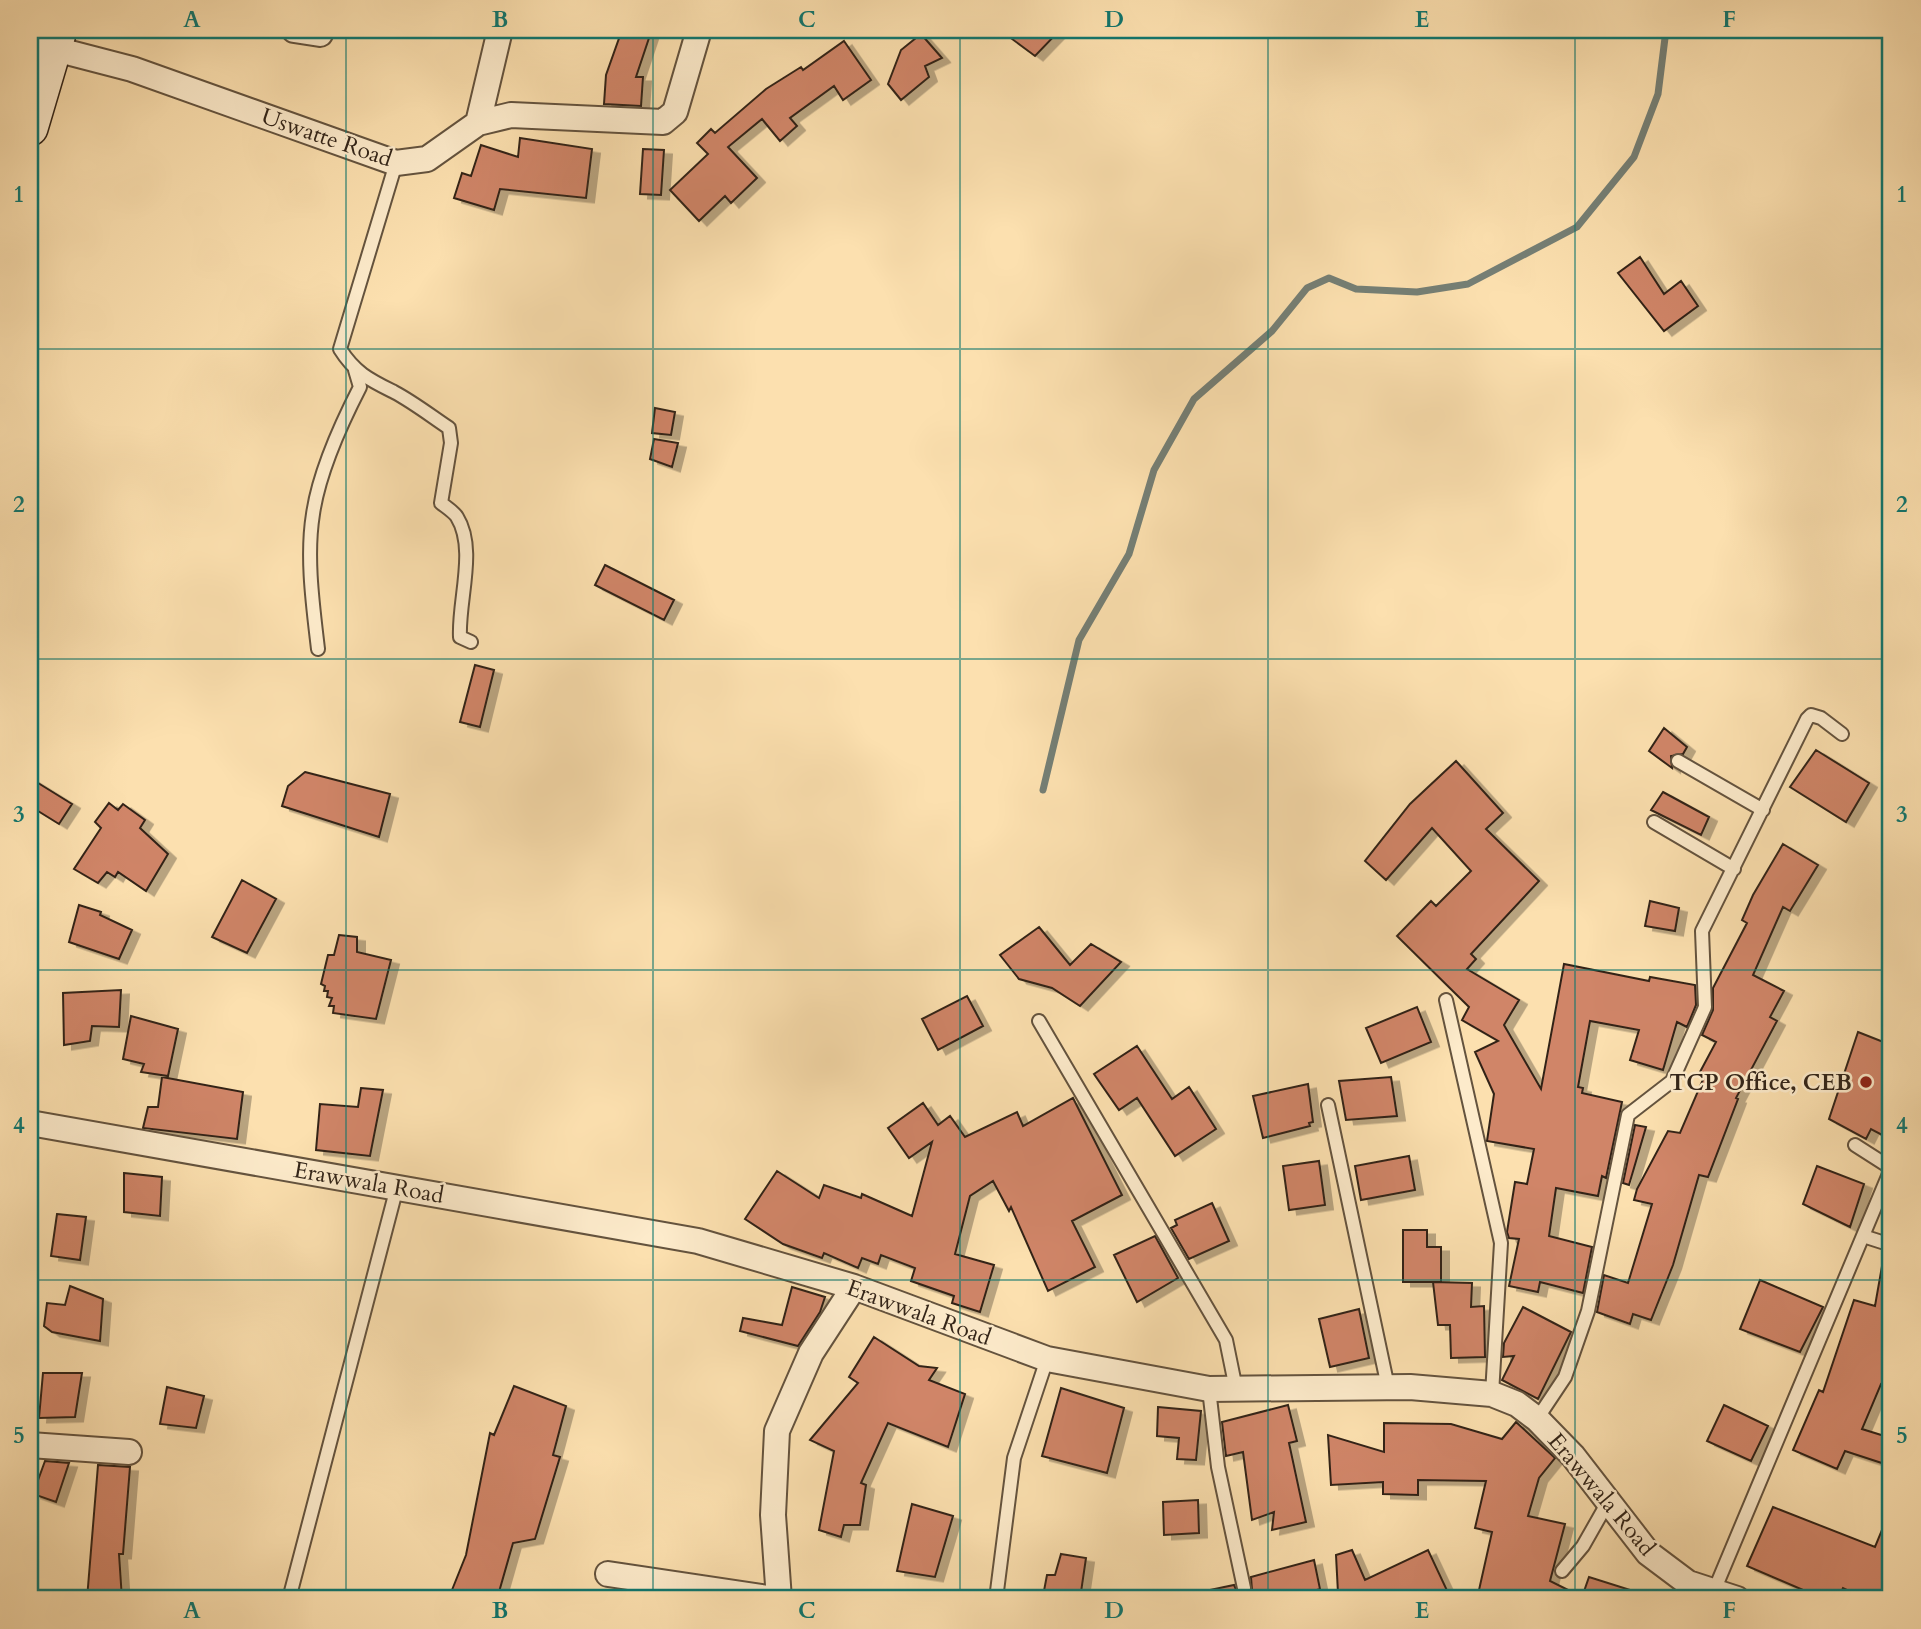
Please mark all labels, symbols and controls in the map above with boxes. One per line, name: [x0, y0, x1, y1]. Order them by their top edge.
text: A: [183, 4, 201, 35]
text: B: [492, 4, 508, 35]
text: C: [798, 4, 816, 35]
text: D: [1104, 4, 1124, 35]
text: E: [1415, 4, 1429, 35]
text: F: [1722, 4, 1736, 35]
street label: Uswatte Road: [257, 101, 397, 175]
text: 1: [13, 179, 25, 210]
text: 1: [1896, 179, 1908, 210]
text: 2: [13, 489, 25, 520]
text: 2: [1896, 489, 1908, 520]
text: 3: [13, 799, 25, 830]
text: 3: [1896, 799, 1908, 830]
place label: TCP Office, CEB: [1669, 1067, 1852, 1098]
marker: TCP Office, CEB: [1858, 1074, 1874, 1090]
text: 4: [13, 1110, 25, 1141]
text: 4: [1896, 1110, 1908, 1141]
street label: Erawwala Road: [291, 1154, 447, 1211]
street label: Erawwala Road: [842, 1272, 996, 1353]
text: 5: [13, 1420, 25, 1451]
text: 5: [1896, 1420, 1908, 1451]
street label: Erawwala Road: [1541, 1426, 1663, 1563]
text: A: [183, 1595, 201, 1626]
text: B: [492, 1595, 508, 1626]
text: C: [798, 1595, 816, 1626]
text: D: [1104, 1595, 1124, 1626]
text: E: [1415, 1595, 1429, 1626]
text: F: [1722, 1595, 1736, 1626]

